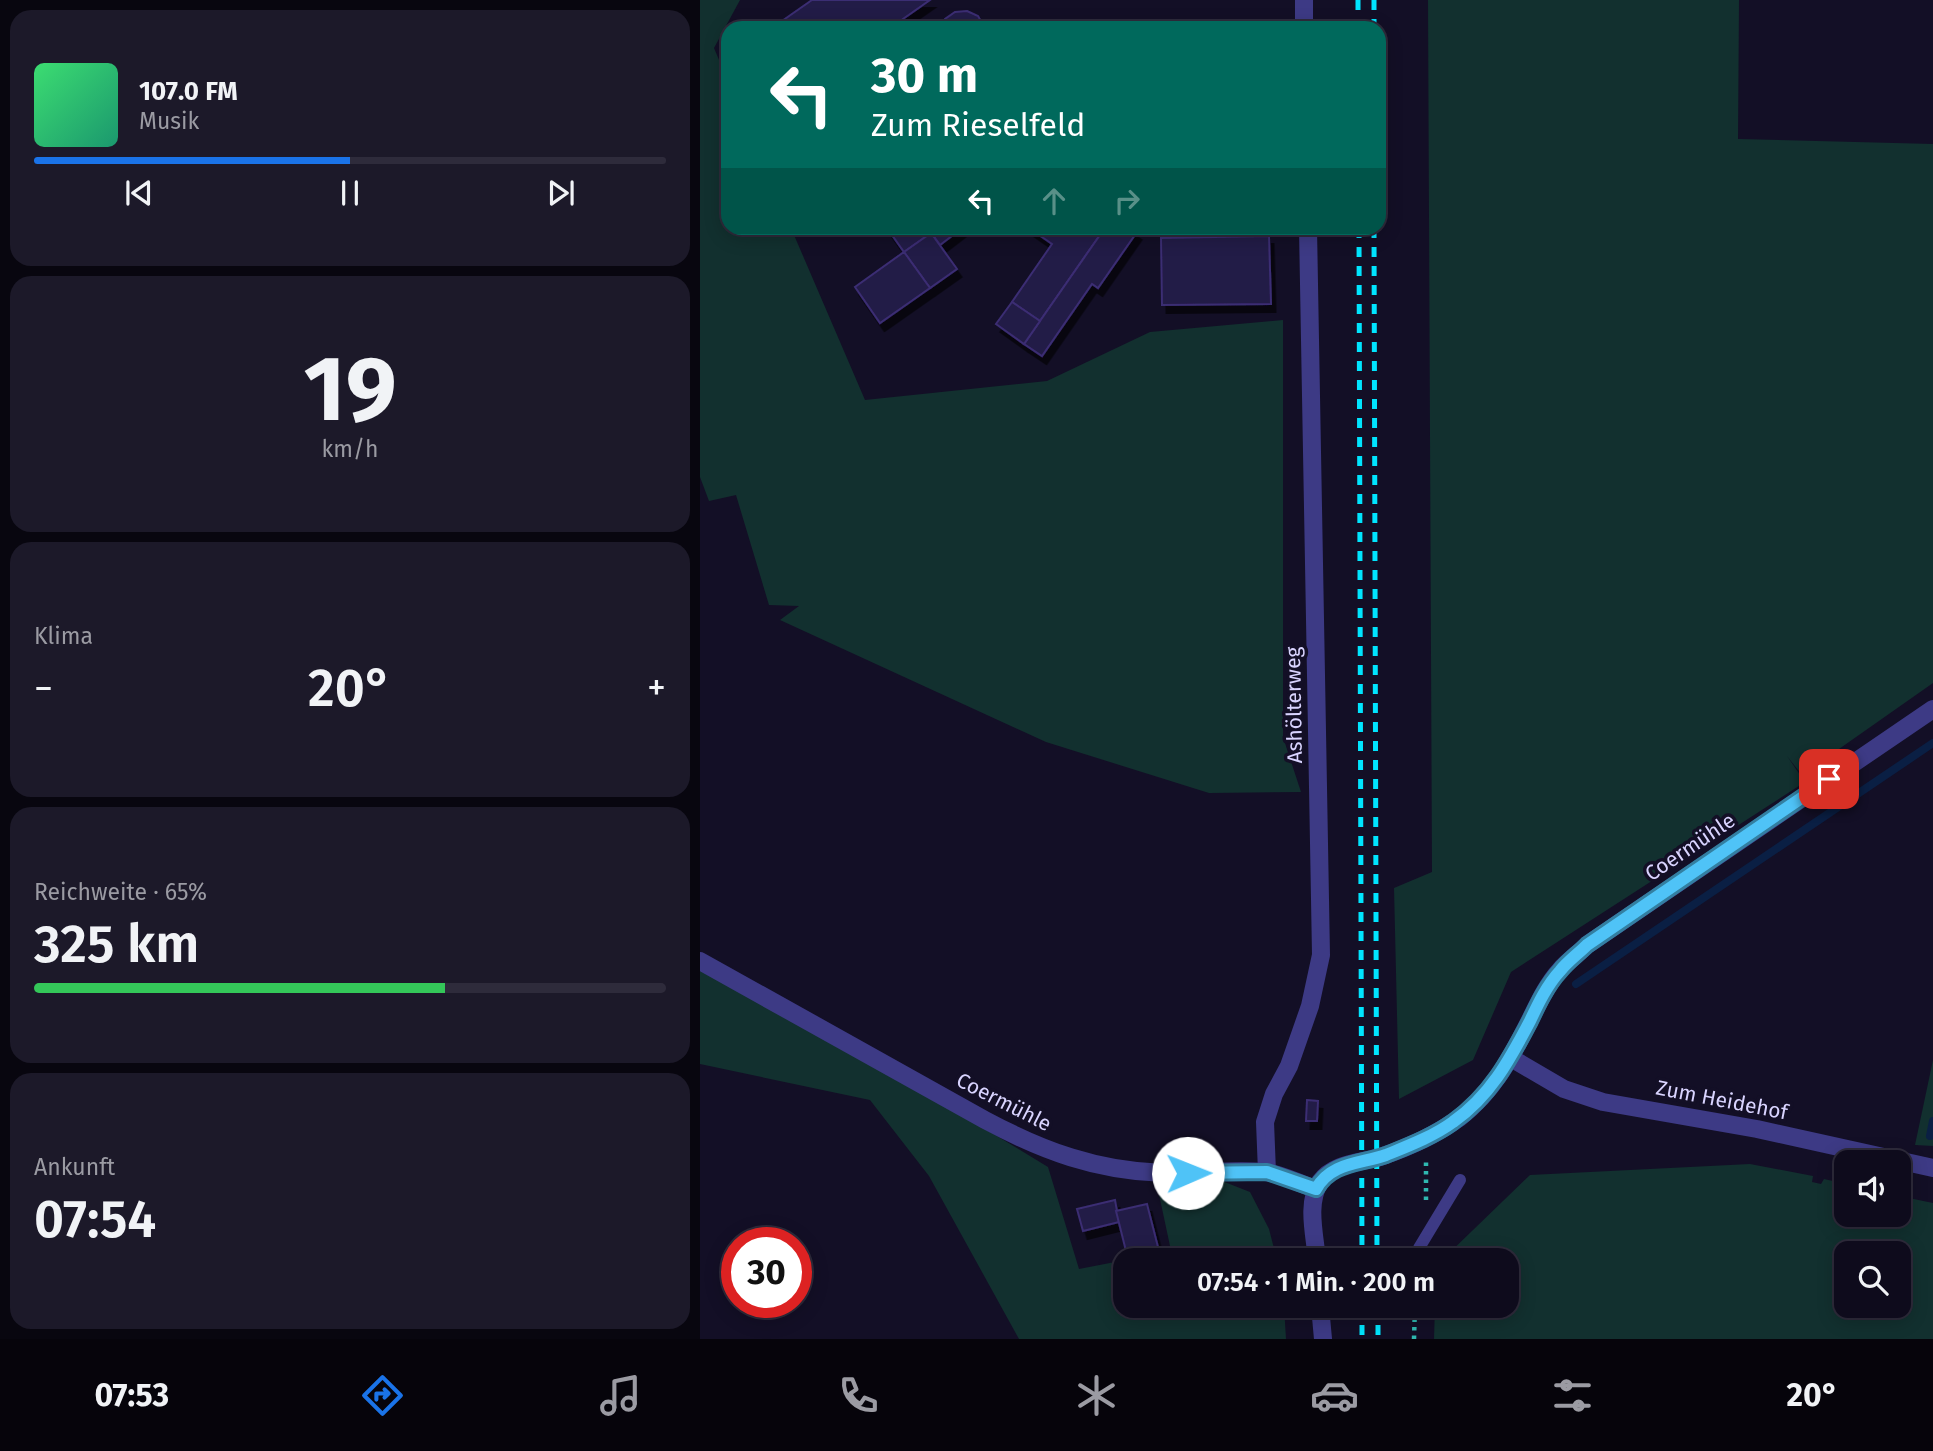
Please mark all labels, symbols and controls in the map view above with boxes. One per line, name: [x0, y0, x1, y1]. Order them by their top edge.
text: 30 m: [871, 46, 978, 105]
icon: left: [756, 49, 847, 140]
text: 107.0 FM: [139, 76, 238, 107]
text: Zum Rieselfeld: [871, 106, 1085, 144]
text: Musik: [139, 107, 199, 135]
icon: previous: [120, 174, 158, 212]
icon: pause: [331, 174, 369, 212]
icon: next: [542, 174, 580, 212]
icon: left: [962, 182, 1000, 220]
icon: ahead: [1035, 182, 1073, 220]
icon: right: [1108, 182, 1146, 220]
text: 19: [303, 335, 397, 444]
text: km/h: [322, 435, 378, 463]
text: Klima: [34, 622, 93, 650]
street label: Ashölterweg: [1280, 646, 1308, 764]
text: 20°: [308, 657, 392, 720]
text: −: [34, 665, 53, 711]
text: +: [647, 665, 666, 711]
pin: [1799, 749, 1859, 809]
icon: arrive: [1810, 760, 1848, 798]
street label: Coermühle: [1640, 807, 1740, 887]
text: Reichweite · 65%: [34, 878, 207, 906]
text: 325 km: [34, 913, 199, 976]
street label: Coermühle: [952, 1067, 1056, 1137]
street label: Zum Heidehof: [1654, 1074, 1792, 1126]
position arrow: [1151, 1136, 1225, 1210]
map controls: [1834, 1150, 1911, 1318]
button: sound: [1834, 1150, 1911, 1227]
text: Ankunft: [34, 1153, 115, 1181]
text: 07:54: [34, 1188, 156, 1251]
speed limit sign: 30: [721, 1227, 812, 1318]
button: search: [1834, 1241, 1911, 1318]
text: 07:54 · 1 Min. · 200 m: [1197, 1267, 1435, 1298]
icon: directions: [358, 1371, 407, 1420]
icon: music: [596, 1371, 645, 1420]
icon: phone: [834, 1371, 883, 1420]
icon: climate: [1072, 1371, 1121, 1420]
icon: car: [1310, 1371, 1359, 1420]
icon: filters: [1548, 1371, 1597, 1420]
text: 07:53: [95, 1376, 169, 1414]
text: 20°: [1786, 1376, 1838, 1414]

